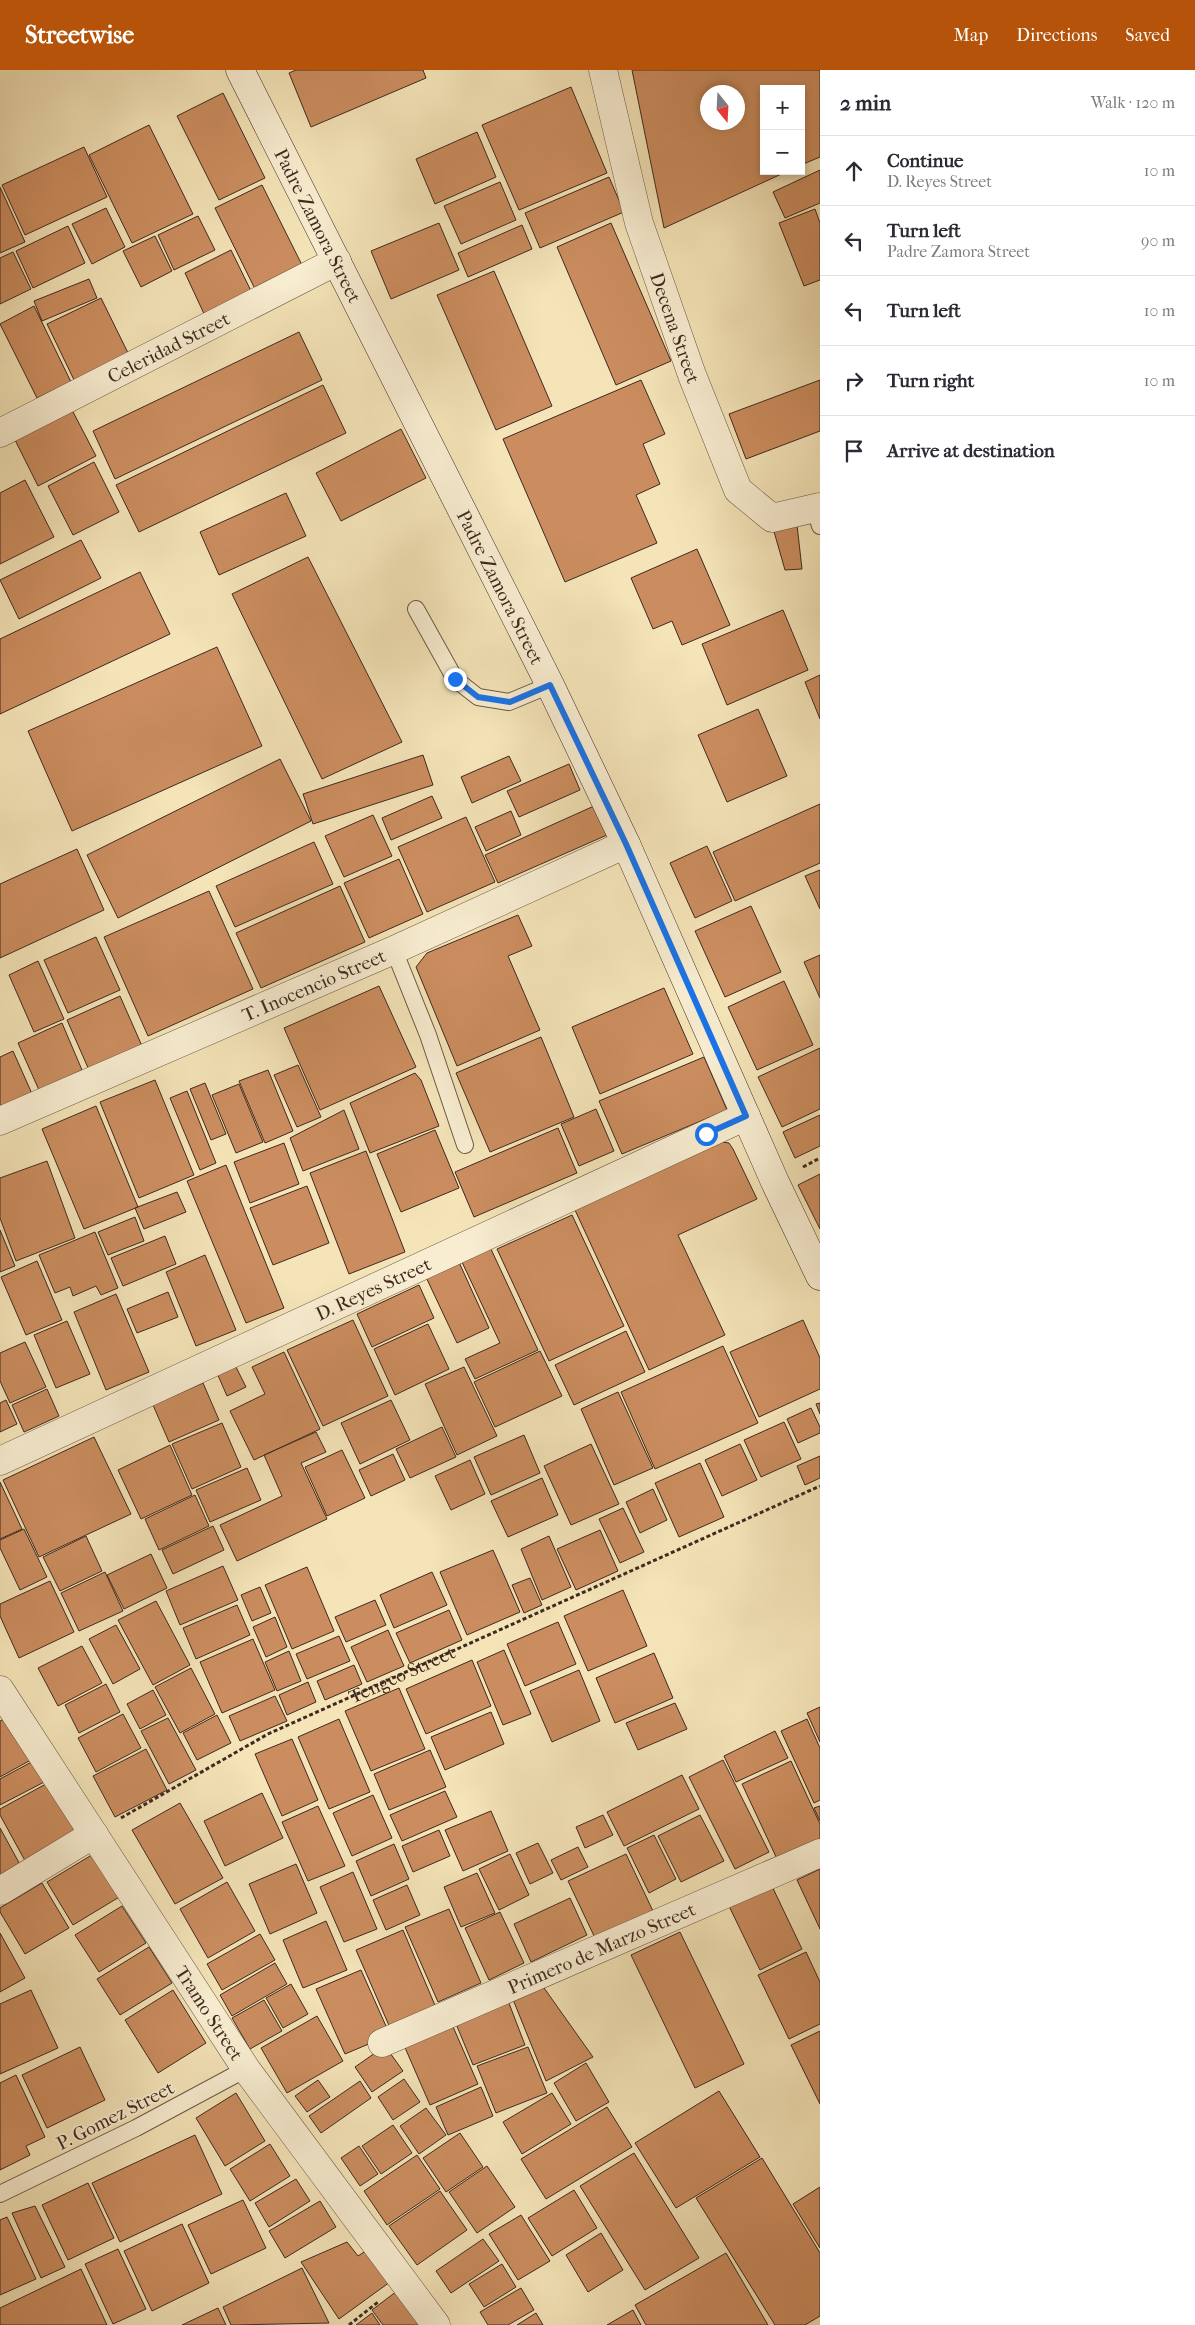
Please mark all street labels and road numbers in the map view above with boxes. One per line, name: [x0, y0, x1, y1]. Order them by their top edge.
street label: Padre Zamora Street: [269, 145, 366, 307]
street label: Decena Street: [645, 270, 704, 387]
street label: Celeridad Street: [104, 308, 234, 388]
street label: Padre Zamora Street: [452, 507, 548, 668]
street label: T. Inocencio Street: [239, 945, 389, 1027]
street label: D. Reyes Street: [312, 1253, 435, 1326]
street label: Tengco Street: [346, 1641, 459, 1708]
street label: Primero de Marzo Street: [504, 1898, 699, 1999]
street label: Tramo Street: [170, 1962, 248, 2065]
street label: P. Gomez Street: [53, 2077, 178, 2155]

